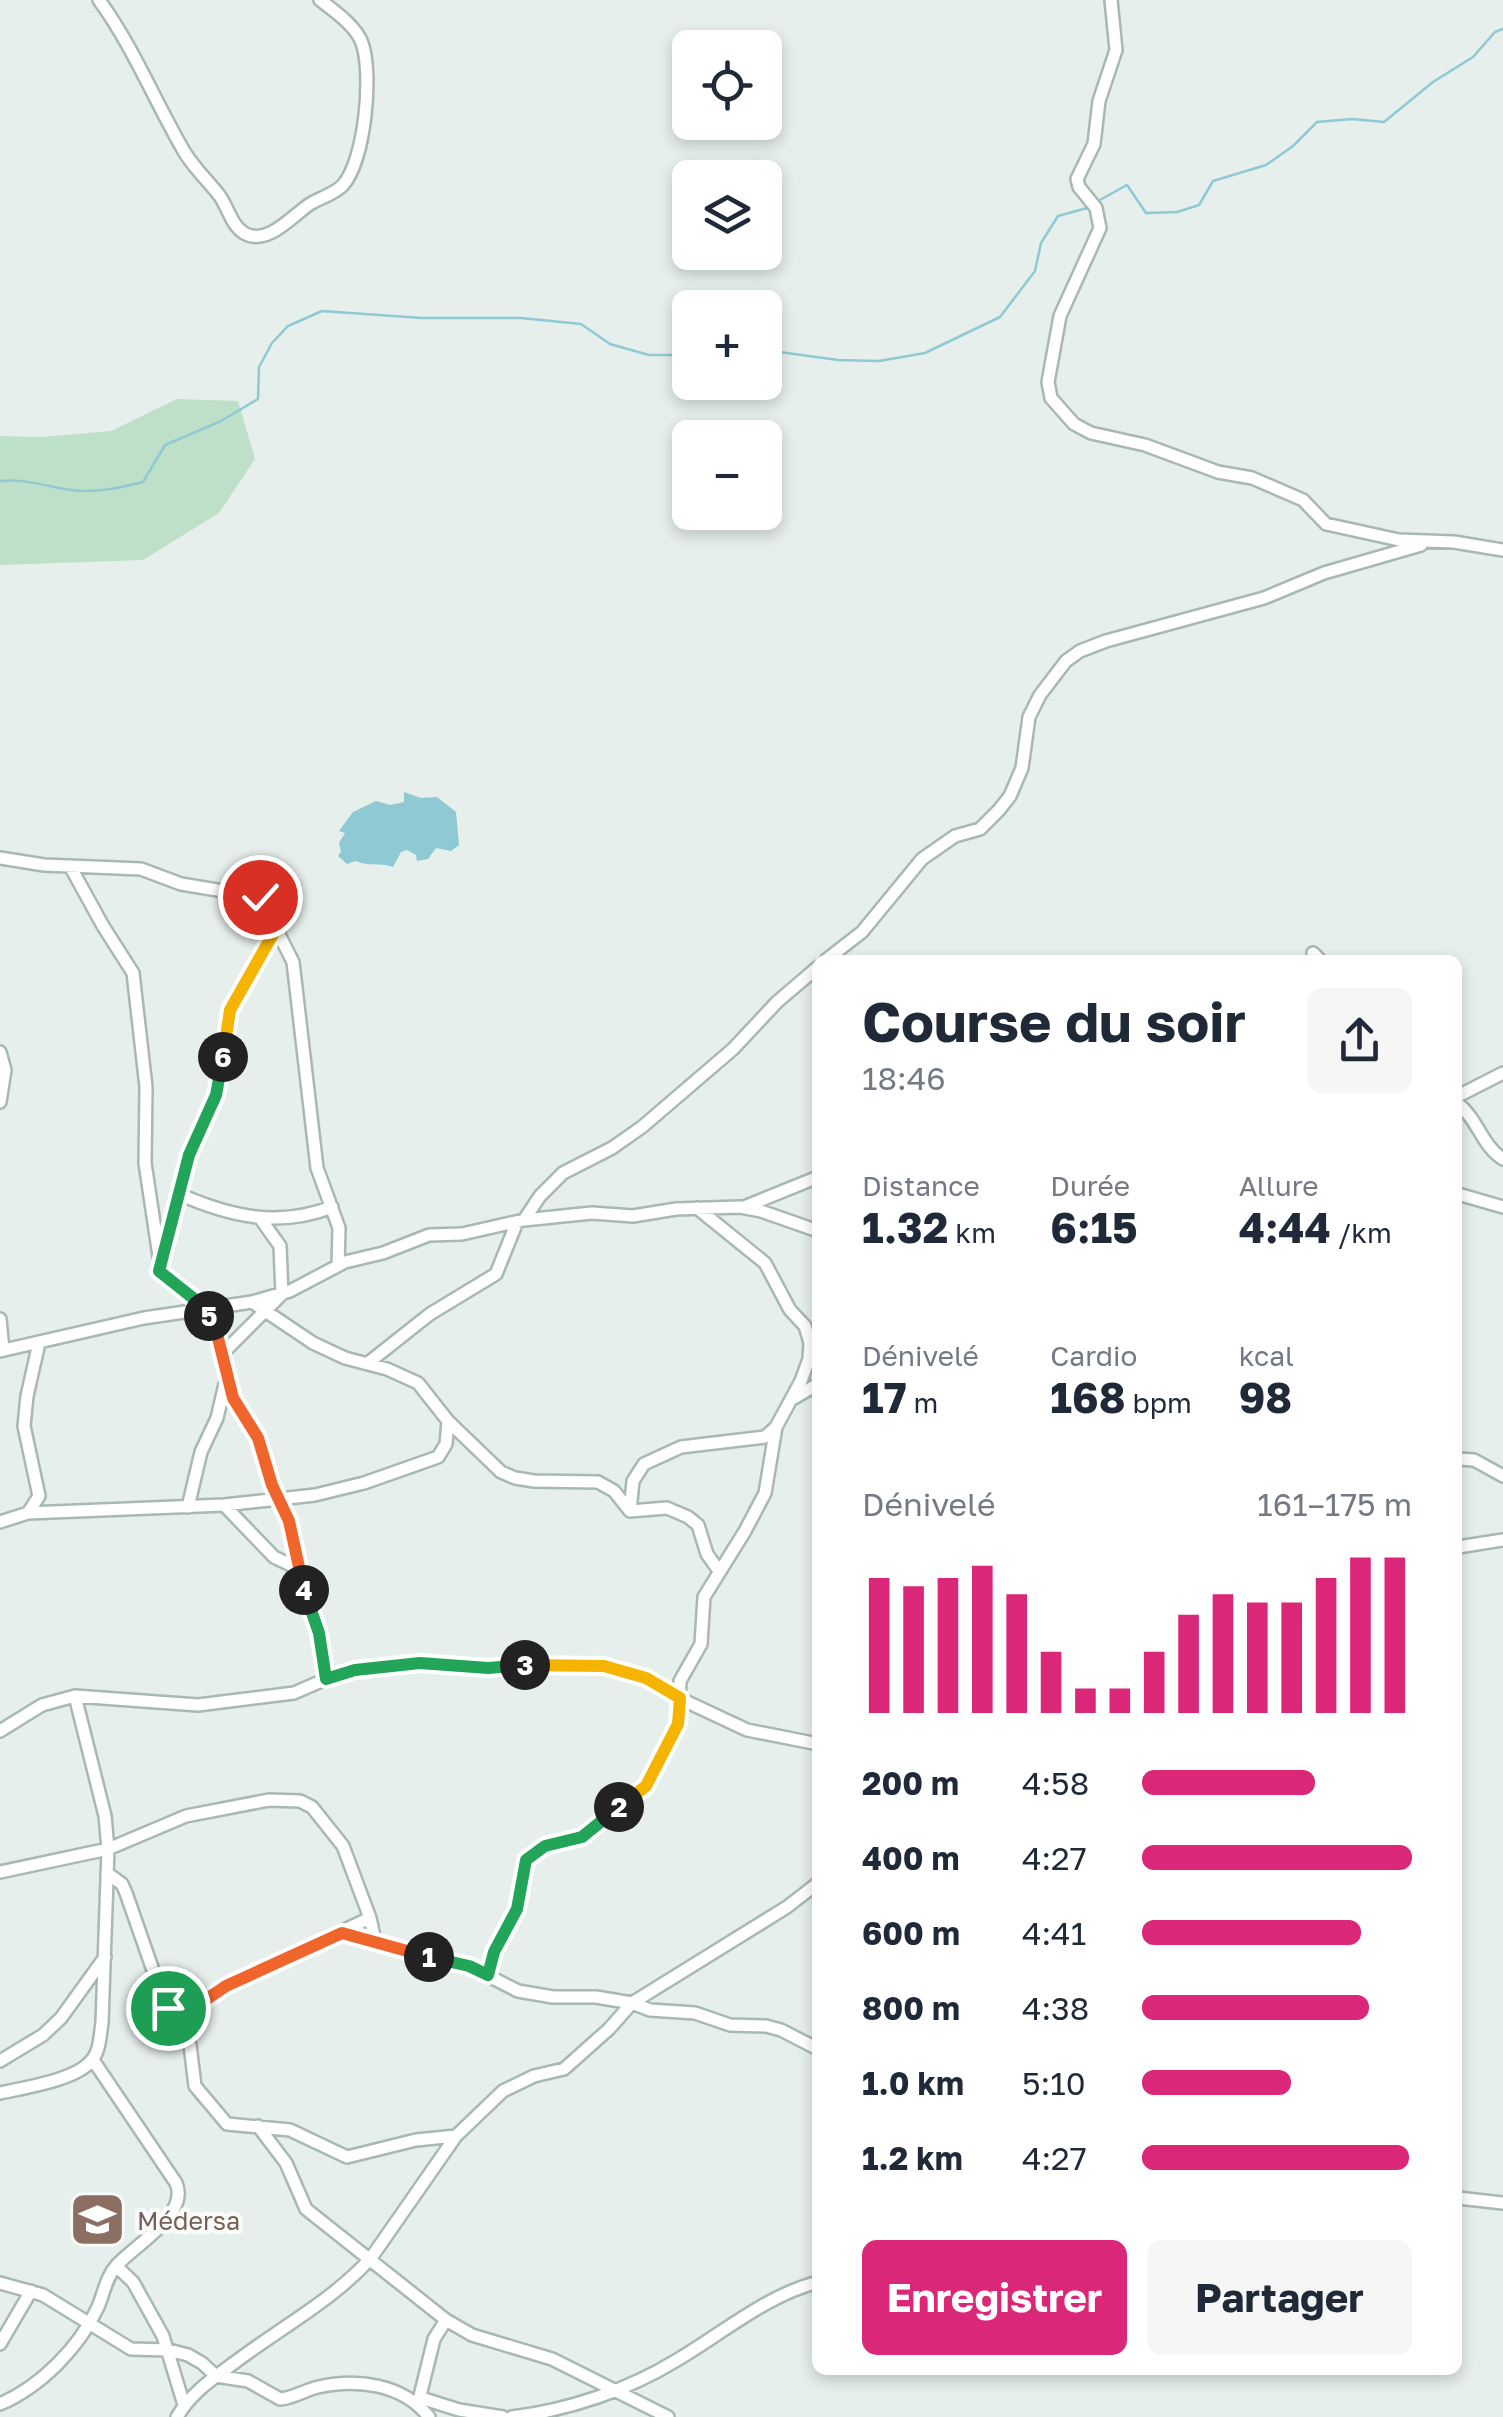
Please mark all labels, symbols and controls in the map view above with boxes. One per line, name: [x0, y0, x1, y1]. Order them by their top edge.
map controls: [672, 30, 782, 530]
button: locate: [672, 30, 782, 140]
button: layers: [672, 160, 782, 270]
button: +: [672, 290, 782, 400]
button: −: [672, 420, 782, 530]
pin: [218, 855, 303, 940]
icon: check: [233, 870, 288, 925]
text: Course du soir: [862, 988, 1246, 1054]
button: share: [1307, 988, 1412, 1093]
pin: 6: [198, 1032, 248, 1082]
text: 6: [214, 1040, 232, 1073]
text: 18:46: [862, 1059, 946, 1097]
text: Distance: [862, 1169, 980, 1202]
text: Durée: [1050, 1169, 1130, 1202]
text: Allure: [1239, 1169, 1319, 1202]
text: 1.32: [862, 1202, 948, 1252]
text: 6:15: [1050, 1202, 1138, 1252]
text: 4:44: [1239, 1202, 1331, 1252]
text: km: [948, 1216, 996, 1249]
text: /km: [1331, 1216, 1392, 1249]
pin: 5: [184, 1291, 234, 1341]
text: 5: [200, 1299, 218, 1332]
text: Dénivelé: [862, 1339, 979, 1372]
text: Cardio: [1050, 1339, 1137, 1372]
text: kcal: [1239, 1339, 1294, 1372]
text: 17: [862, 1372, 907, 1422]
text: 168: [1050, 1372, 1126, 1422]
text: 98: [1239, 1372, 1292, 1422]
text: m: [907, 1386, 938, 1419]
text: bpm: [1126, 1386, 1192, 1419]
text: Dénivelé: [862, 1485, 996, 1523]
text: 161–175 m: [1257, 1485, 1412, 1523]
pin: 4: [279, 1565, 329, 1615]
text: 4: [295, 1573, 313, 1606]
pin: 3: [500, 1640, 550, 1690]
text: 3: [516, 1648, 534, 1681]
text: 200 m: [862, 1764, 959, 1802]
text: 4:58: [1022, 1764, 1089, 1802]
pin: 2: [594, 1782, 644, 1832]
text: 2: [610, 1790, 628, 1823]
text: 400 m: [862, 1839, 960, 1877]
text: 4:27: [1022, 1839, 1087, 1877]
text: 600 m: [862, 1914, 960, 1952]
text: 4:41: [1022, 1914, 1086, 1952]
pin: 1: [404, 1932, 454, 1982]
text: 1: [422, 1940, 436, 1973]
pin: [126, 1966, 211, 2051]
icon: arrive: [141, 1981, 196, 2036]
text: 800 m: [862, 1989, 960, 2027]
text: 4:38: [1022, 1989, 1089, 2027]
text: 1.0 km: [862, 2064, 964, 2102]
text: 5:10: [1022, 2064, 1086, 2102]
text: 1.2 km: [862, 2139, 963, 2177]
text: 4:27: [1022, 2139, 1087, 2177]
school or university icon: Médersa: [68, 2190, 128, 2250]
place label: Médersa: [137, 2205, 240, 2236]
button: Enregistrer: [862, 2240, 1127, 2355]
button: Partager: [1147, 2240, 1412, 2355]

